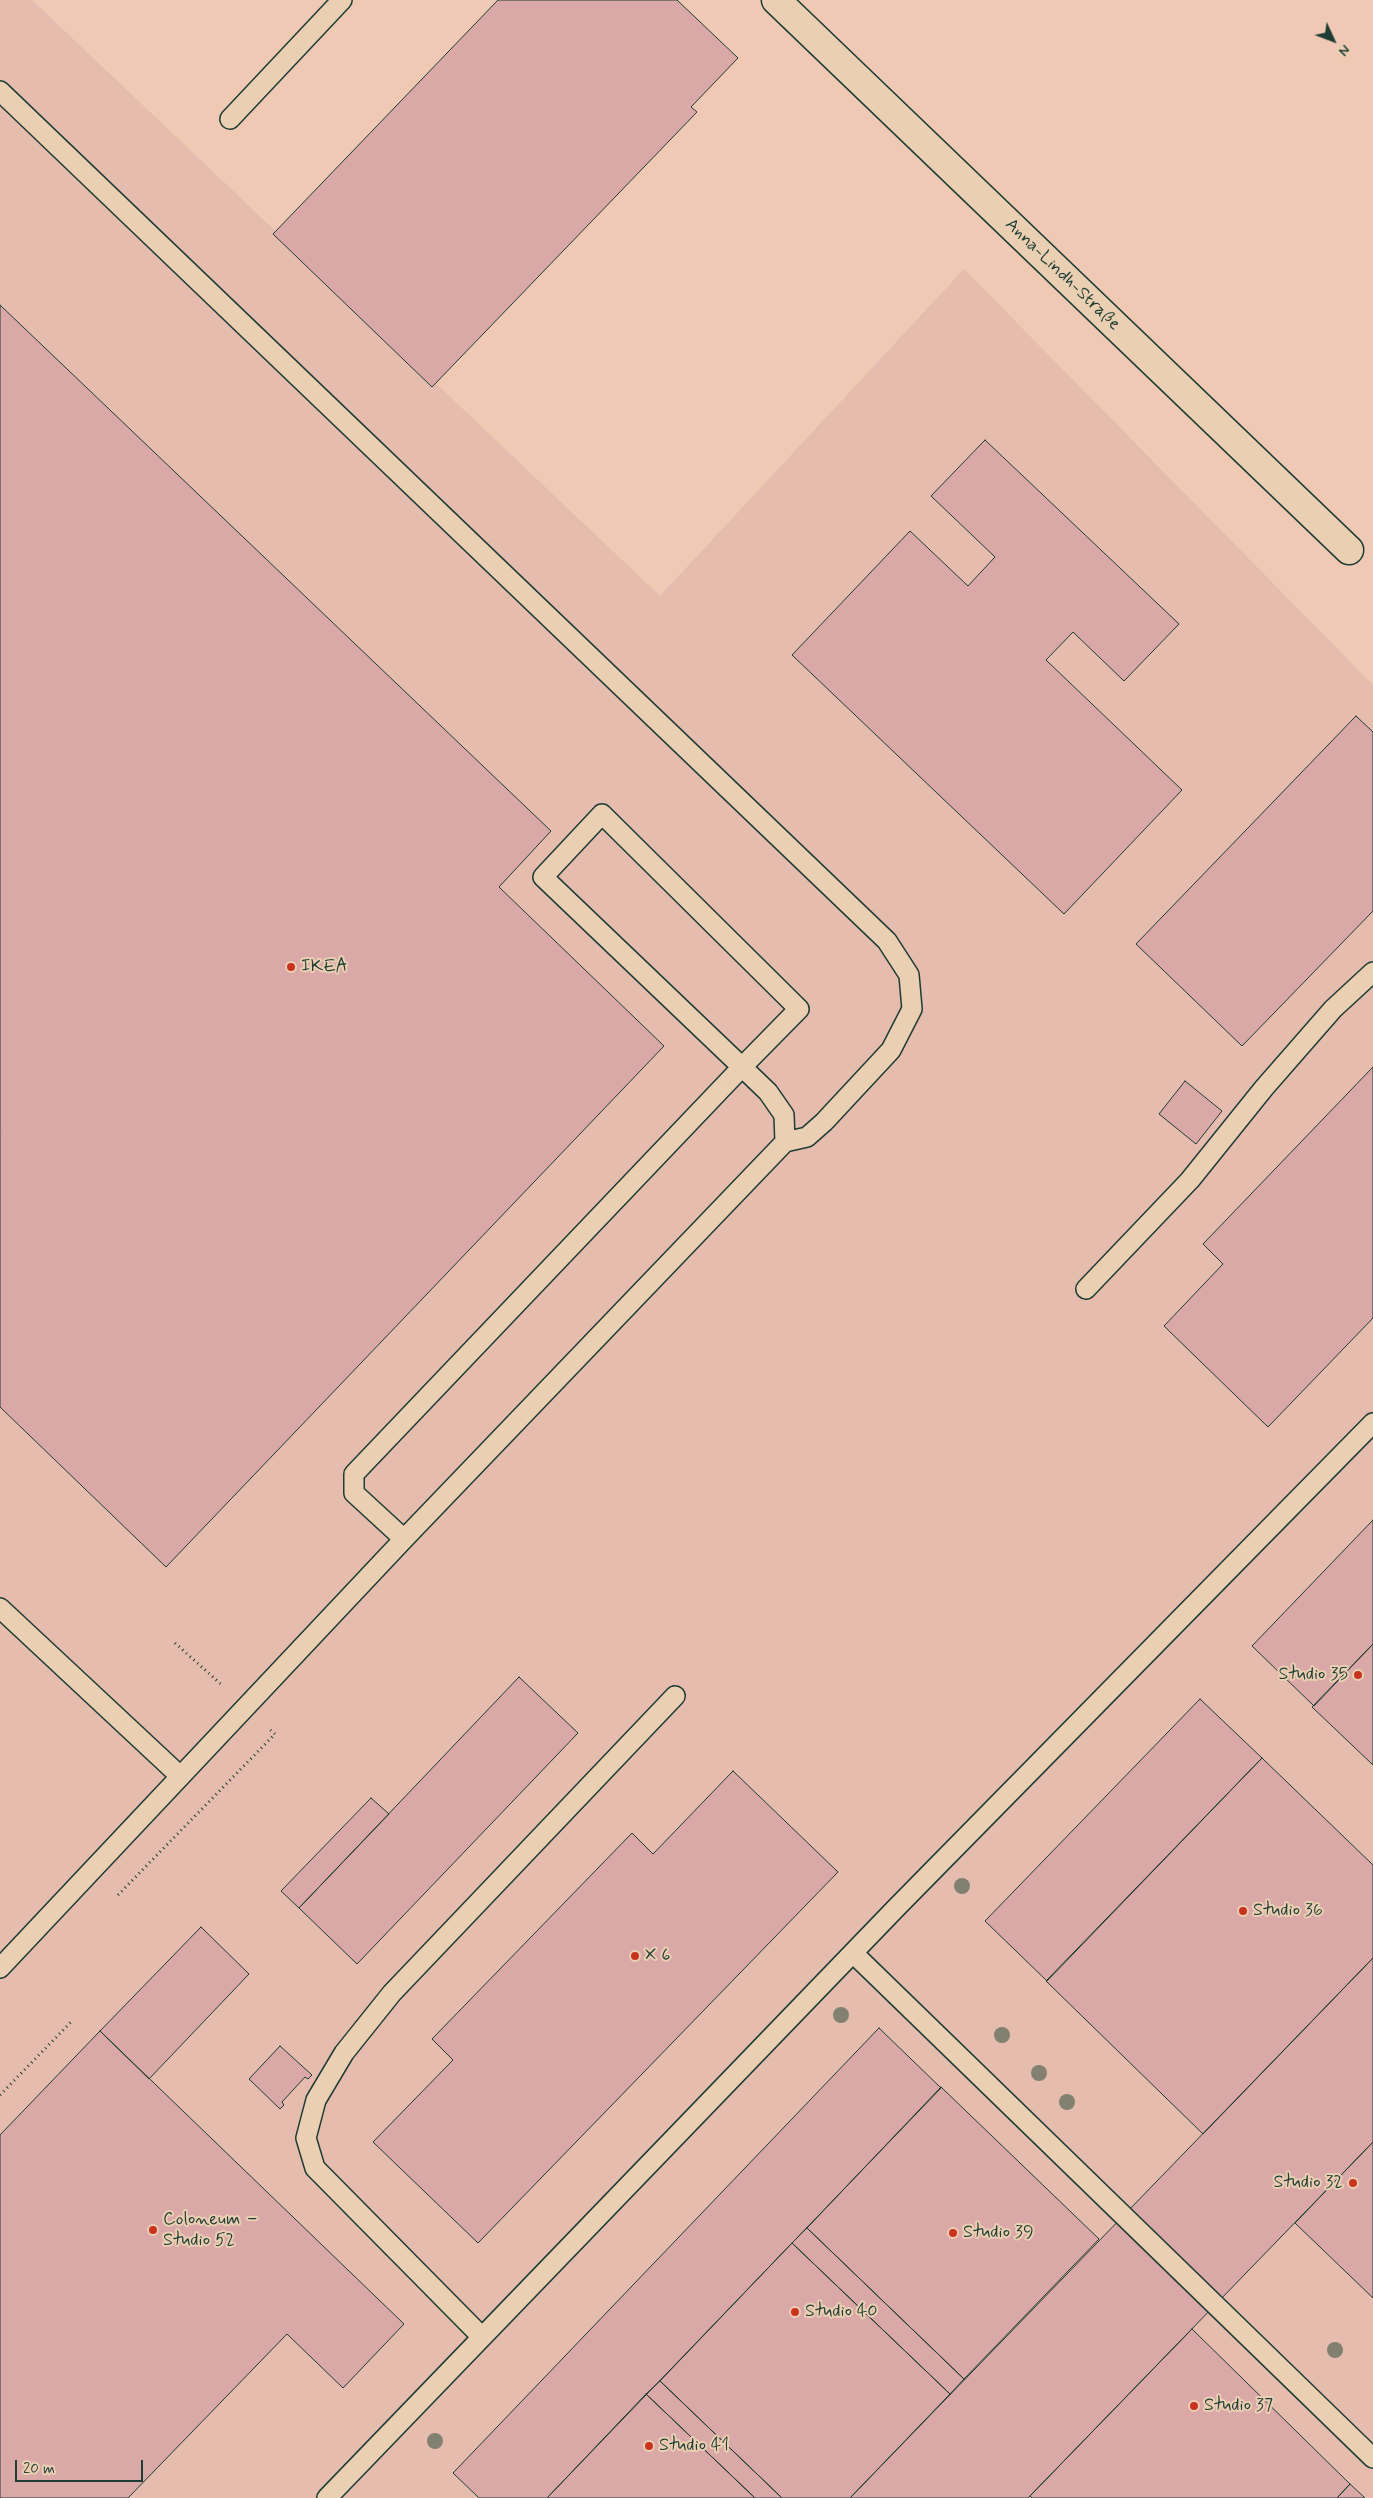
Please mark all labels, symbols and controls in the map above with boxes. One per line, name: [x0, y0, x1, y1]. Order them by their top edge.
north arrow: [1308, 15, 1358, 65]
text: N: [1334, 41, 1354, 60]
street label: Anna-Lindh-Straße: [1000, 214, 1124, 336]
place label: IKEA: [301, 956, 348, 978]
marker: IKEA: [285, 961, 297, 973]
place label: Studio 35: [1278, 1664, 1348, 1686]
marker: Studio 35: [1352, 1669, 1364, 1681]
place label: Studio 36: [1253, 1900, 1323, 1922]
marker: Studio 36: [1237, 1905, 1249, 1917]
place label: X 6: [645, 1945, 670, 1967]
marker: X 6: [629, 1950, 641, 1962]
place label: Studio 32: [1274, 2172, 1343, 2194]
marker: Studio 32: [1347, 2177, 1359, 2189]
place label: Coloneum – Studio 52: [163, 2209, 259, 2252]
place label: Studio 39: [963, 2222, 1034, 2244]
marker: Coloneum – Studio 52: [147, 2224, 159, 2236]
marker: Studio 39: [947, 2227, 959, 2239]
place label: Studio 40: [805, 2301, 878, 2323]
marker: Studio 40: [789, 2306, 801, 2318]
place label: Studio 37: [1204, 2395, 1273, 2417]
marker: Studio 37: [1188, 2400, 1200, 2412]
place label: Studio 41: [659, 2435, 729, 2457]
marker: Studio 41: [643, 2440, 655, 2452]
scale bar: [18, 2450, 145, 2482]
text: 20 m: [23, 2459, 55, 2479]

